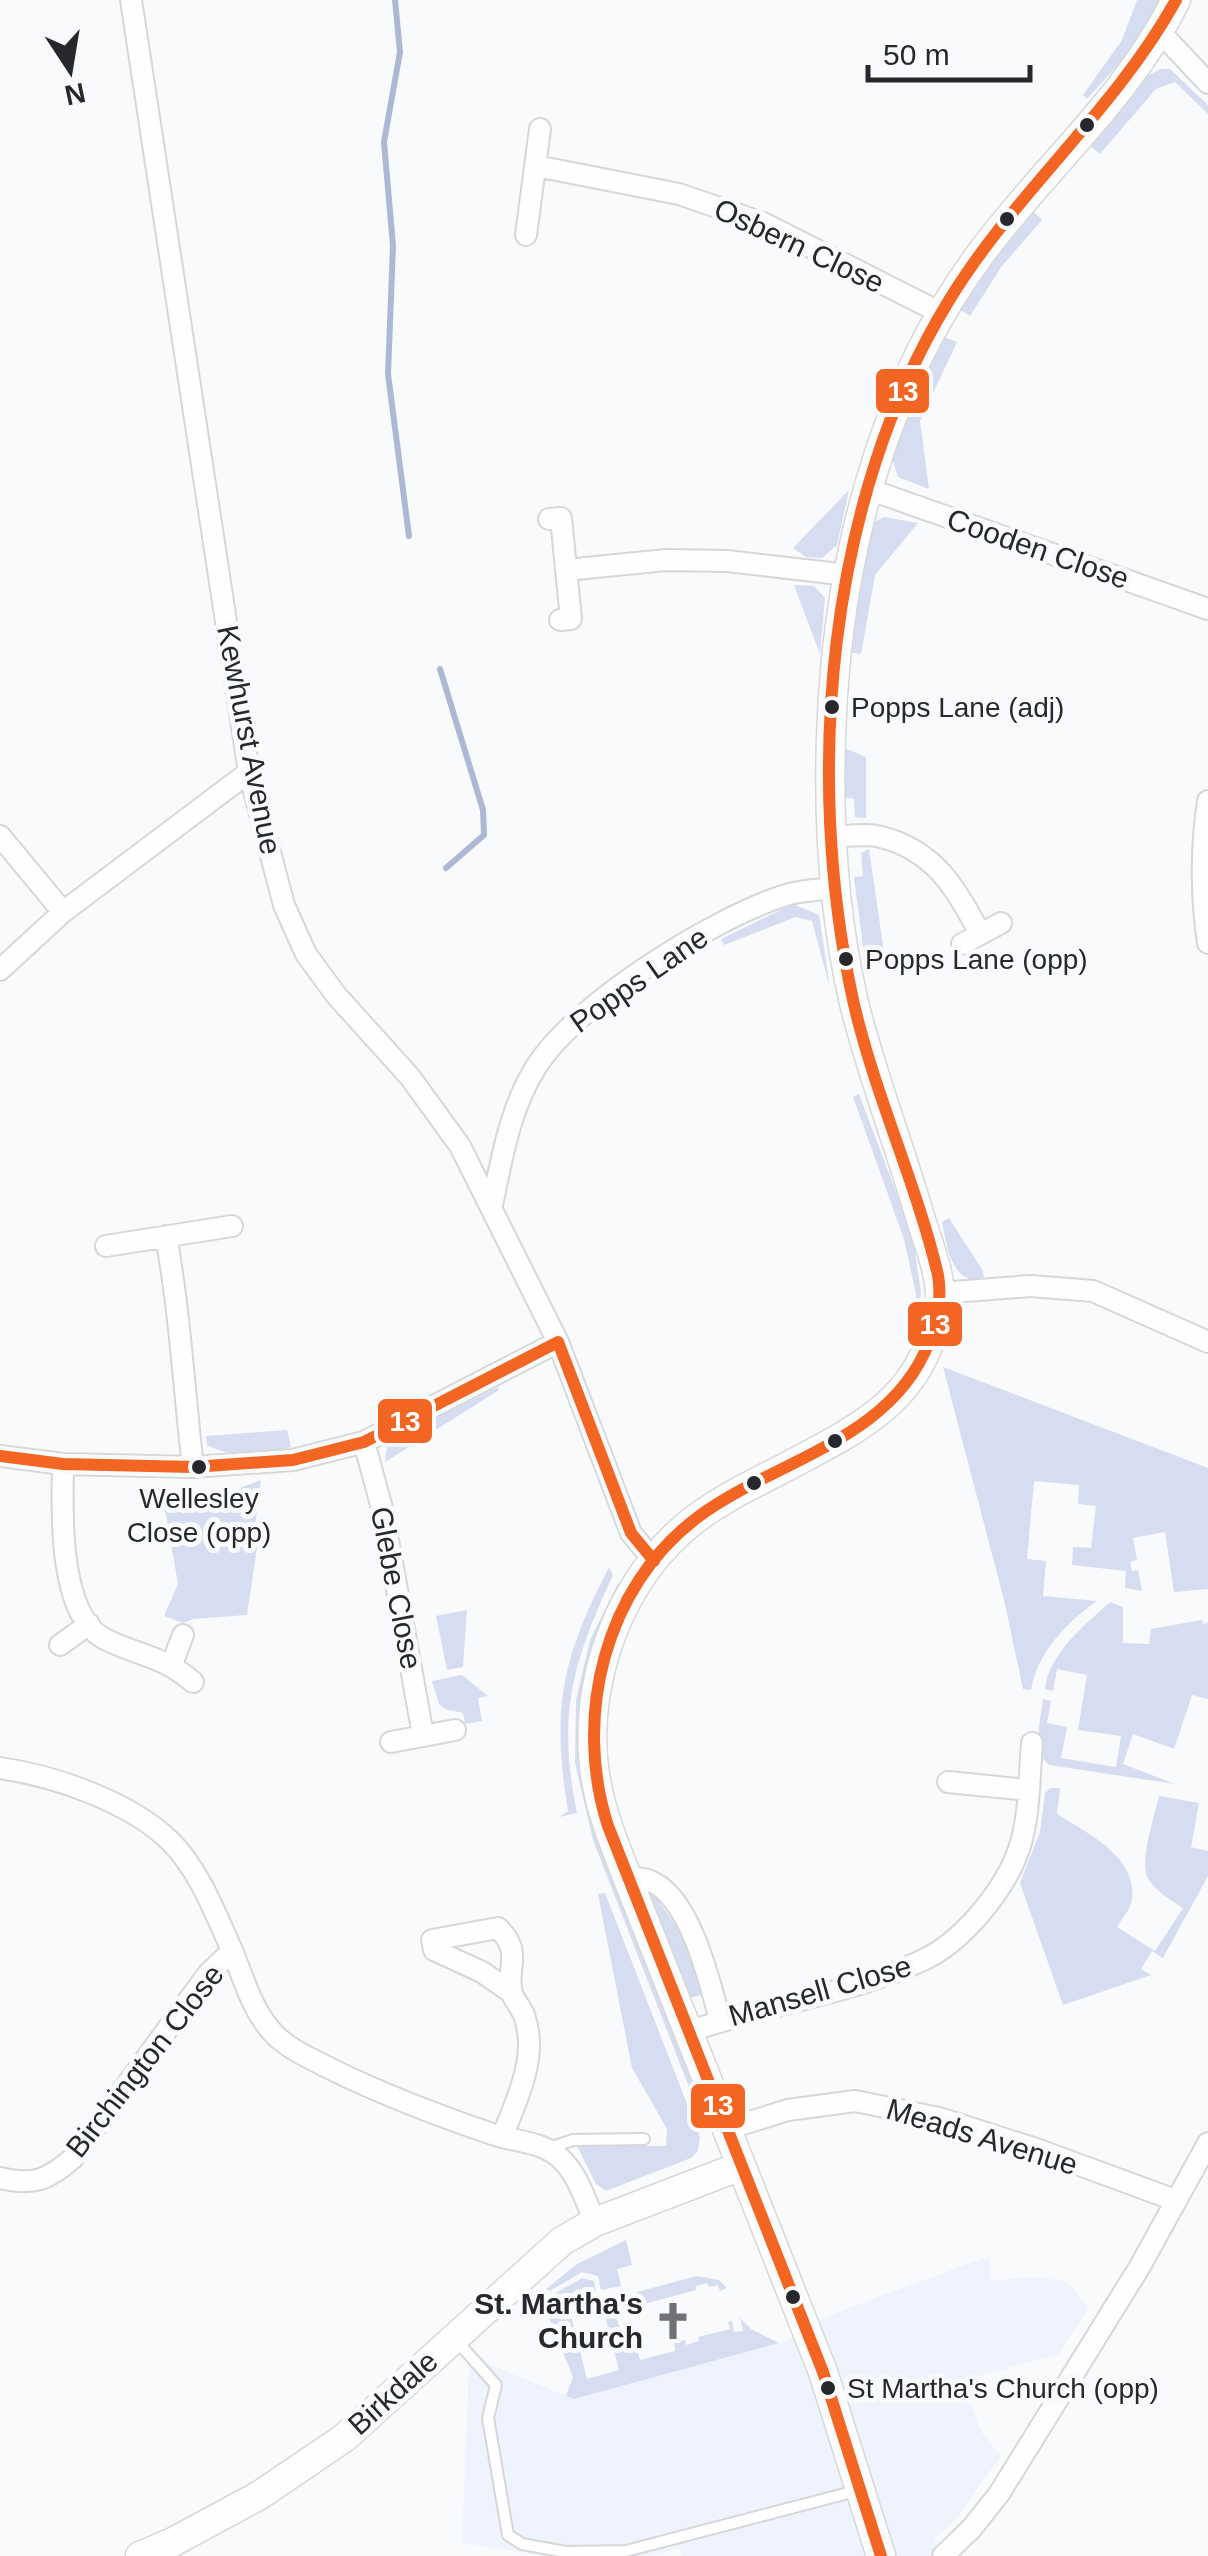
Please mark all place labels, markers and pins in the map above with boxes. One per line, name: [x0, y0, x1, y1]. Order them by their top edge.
unlabelled marker: [1077, 115, 1097, 135]
unlabelled marker: [997, 209, 1017, 229]
place label: Popps Lane (adj): [851, 692, 1064, 723]
marker: Popps Lane (adj): [822, 697, 842, 717]
place label: Popps Lane (opp): [865, 944, 1088, 975]
marker: Popps Lane (opp): [836, 949, 856, 969]
unlabelled marker: [825, 1431, 845, 1451]
marker: Wellesley Close (opp): [189, 1457, 209, 1477]
unlabelled marker: [744, 1473, 764, 1493]
place label: Wellesley Close (opp): [127, 1483, 271, 1548]
place label: St. Martha's Church: [474, 2287, 643, 2354]
unlabelled marker: [783, 2287, 803, 2307]
church icon: St. Martha's Church: [652, 2300, 694, 2342]
place label: St Martha's Church (opp): [847, 2373, 1159, 2404]
marker: St Martha's Church (opp): [818, 2378, 838, 2398]

